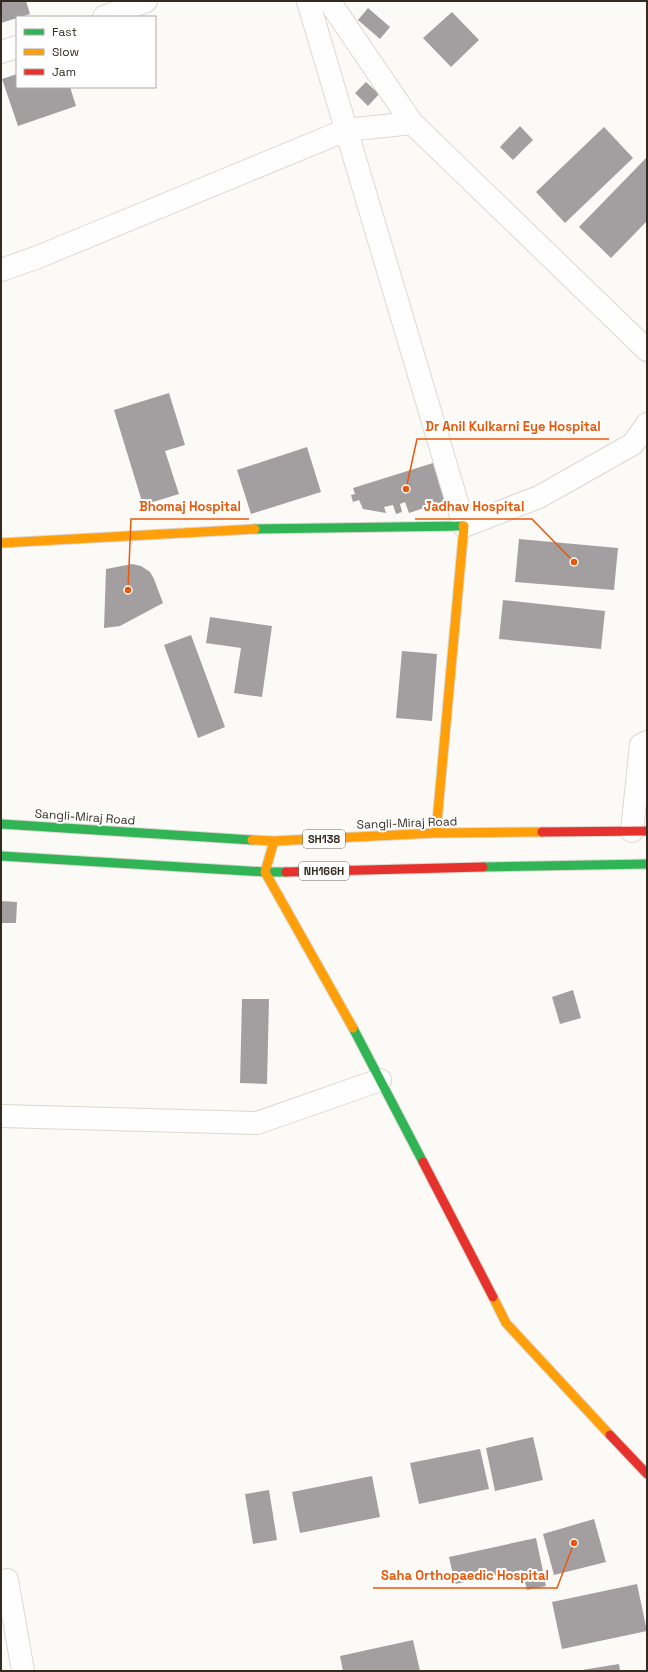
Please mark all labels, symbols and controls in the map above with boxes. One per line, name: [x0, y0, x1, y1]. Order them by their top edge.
legend: [16, 16, 156, 88]
text: Fast: [52, 24, 77, 40]
text: Slow: [52, 44, 79, 60]
text: Jam: [52, 64, 76, 80]
callout: Dr Anil Kulkarni Eye Hospital: [417, 414, 609, 439]
text: Dr Anil Kulkarni Eye Hospital: [425, 418, 601, 435]
callout: Bhomaj Hospital: [131, 494, 249, 519]
callout: Jadhav Hospital: [415, 494, 532, 519]
text: Bhomaj Hospital: [139, 498, 241, 515]
text: Jadhav Hospital: [424, 498, 524, 515]
street label: Sangli-Miraj Road: [34, 806, 136, 828]
street label: Sangli-Miraj Road: [356, 813, 458, 833]
road number: SH138: [303, 830, 345, 848]
road number: NH166H: [299, 862, 349, 880]
callout: Saha Orthopaedic Hospital: [373, 1563, 557, 1588]
text: Saha Orthopaedic Hospital: [381, 1567, 549, 1584]

